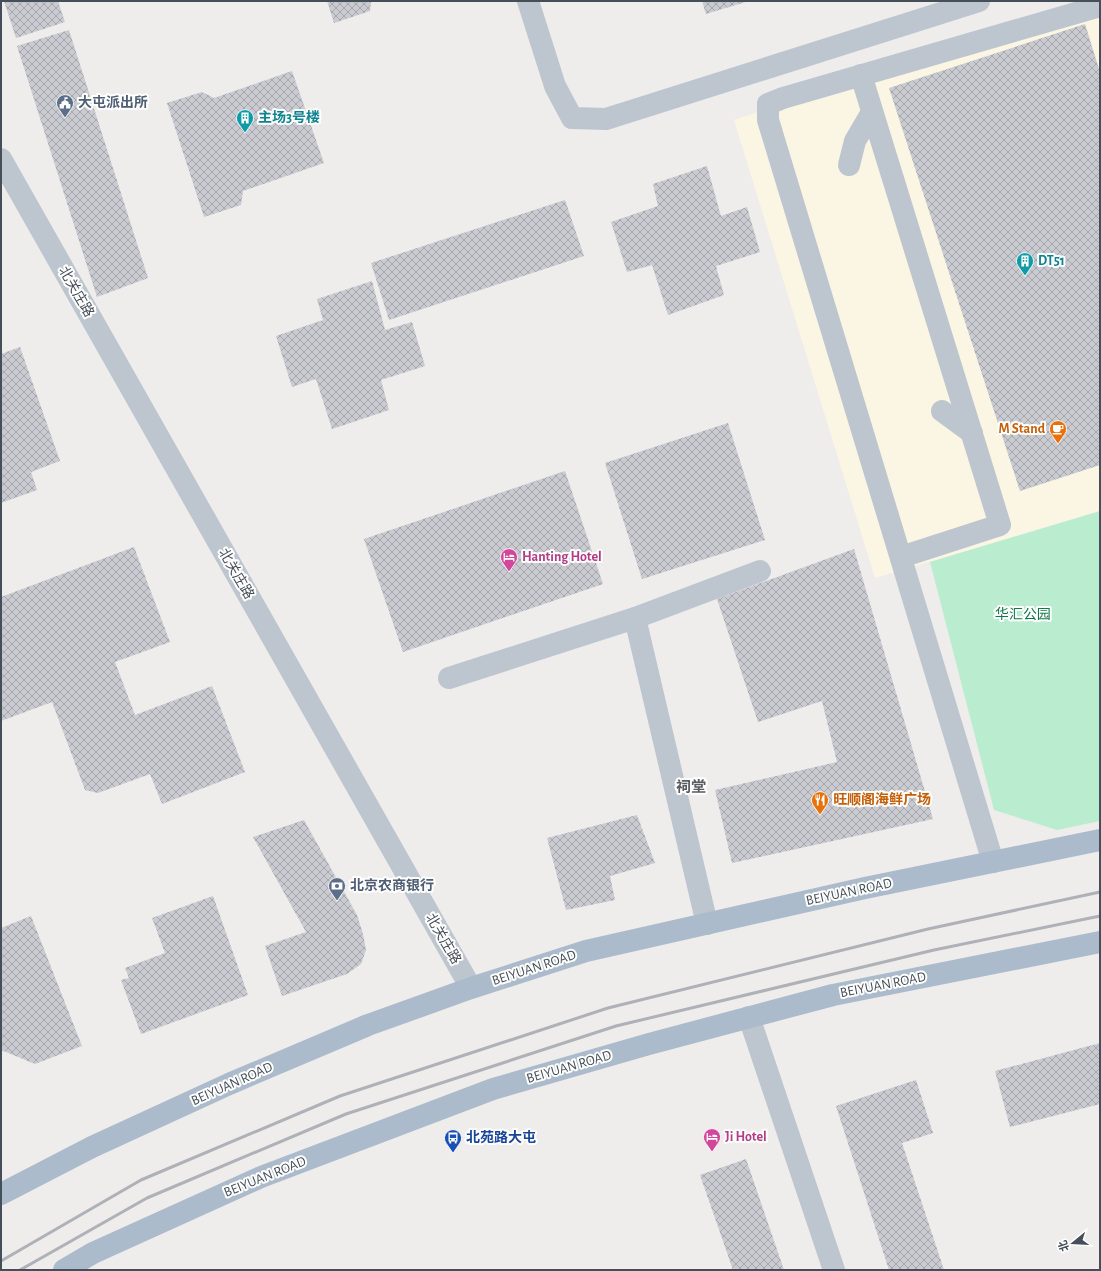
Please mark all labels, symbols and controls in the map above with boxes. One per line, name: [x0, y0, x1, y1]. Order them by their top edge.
public building icon: 大屯派出所: [55, 93, 75, 118]
place label: 大屯派出所: [78, 95, 148, 110]
building icon: 主场3号楼: [235, 108, 255, 133]
place label: 主场3号楼: [258, 110, 320, 125]
building icon: DT51: [1015, 251, 1035, 276]
place label: DT51: [1038, 254, 1065, 268]
street label: 北关庄路: [56, 263, 98, 320]
cafe icon: M Stand: [1048, 419, 1068, 444]
place label: M Stand: [999, 422, 1046, 436]
street label: 北关庄路: [216, 545, 258, 602]
hotel icon: Hanting Hotel: [499, 547, 519, 572]
place label: Hanting Hotel: [522, 550, 602, 564]
park label: 华汇公园: [995, 606, 1051, 622]
district label: 祠堂: [676, 779, 706, 795]
restaurant icon: 旺顺阁海鲜广场: [810, 790, 830, 815]
place label: 旺顺阁海鲜广场: [833, 791, 931, 807]
bank icon: 北京农商银行: [327, 876, 347, 901]
street label: BEIYUAN ROAD: [805, 876, 893, 908]
place label: 北京农商银行: [350, 877, 434, 893]
street label: 北关庄路: [423, 910, 465, 967]
street label: BEIYUAN ROAD: [490, 948, 578, 988]
street label: BEIYUAN ROAD: [839, 970, 927, 1000]
street label: BEIYUAN ROAD: [525, 1048, 613, 1086]
street label: BEIYUAN ROAD: [189, 1060, 275, 1108]
hotel icon: Ji Hotel: [702, 1127, 722, 1152]
bus stop icon: 北苑路大屯: [443, 1128, 463, 1153]
place label: 北苑路大屯: [466, 1130, 536, 1145]
place label: Ji Hotel: [725, 1130, 767, 1144]
street label: BEIYUAN ROAD: [222, 1154, 308, 1200]
north arrow: [1053, 1223, 1093, 1263]
text: 北: [1057, 1239, 1071, 1253]

